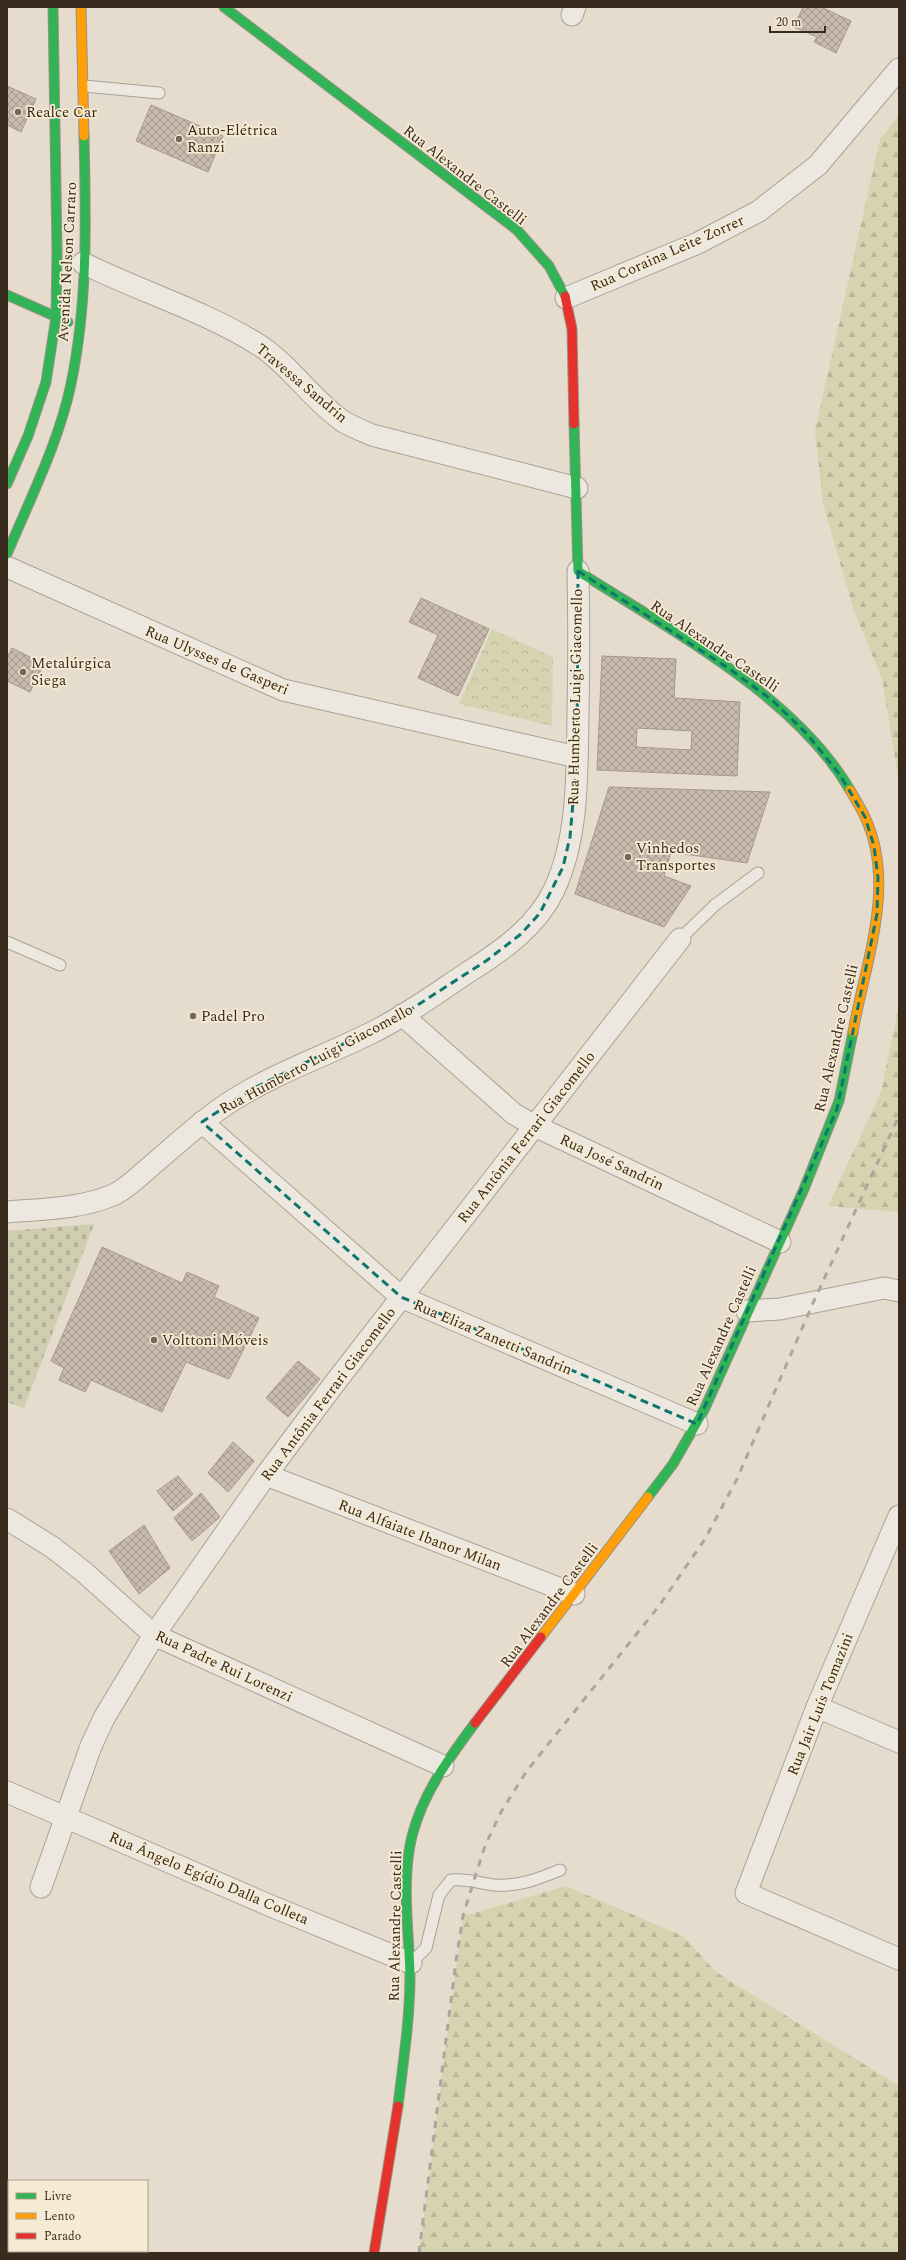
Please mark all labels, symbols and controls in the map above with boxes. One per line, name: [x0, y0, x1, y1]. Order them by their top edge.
scale bar: [770, 8, 825, 34]
text: 20 m: [776, 13, 801, 32]
place label: Realce Car: [26, 101, 97, 124]
marker: Realce Car: [13, 107, 23, 117]
place label: Auto-Elétrica Ranzi: [187, 119, 278, 159]
street label: Rua Alexandre Castelli: [398, 120, 531, 231]
marker: Auto-Elétrica Ranzi: [174, 134, 184, 144]
street label: Avenida Nelson Carraro: [52, 181, 83, 343]
street label: Rua Coraina Leite Zorrer: [586, 209, 748, 298]
street label: Travessa Sandrin: [251, 338, 353, 429]
street label: Rua Humberto Luigi Giacomello: [562, 588, 589, 806]
street label: Rua Alexandre Castelli: [645, 595, 784, 698]
street label: Rua Ulysses de Gasperi: [141, 620, 292, 701]
place label: Metalúrgica Siega: [31, 652, 112, 692]
marker: Metalúrgica Siega: [18, 667, 28, 677]
place label: Vinhedos Transportes: [636, 837, 716, 877]
marker: Vinhedos Transportes: [623, 852, 633, 862]
street label: Rua Alexandre Castelli: [808, 962, 865, 1115]
street label: Rua Humberto Luigi Giacomello: [215, 998, 417, 1120]
place label: Padel Pro: [201, 1005, 265, 1028]
marker: Padel Pro: [188, 1011, 198, 1021]
street label: Rua Antônia Ferrari Giacomello: [452, 1046, 601, 1228]
street label: Rua José Sandrin: [556, 1128, 668, 1197]
street label: Rua Alexandre Castelli: [680, 1262, 763, 1410]
street label: Rua Eliza Zanetti Sandrin: [410, 1294, 576, 1382]
street label: Rua Antônia Ferrari Giacomello: [255, 1302, 402, 1486]
place label: Volttoni Móveis: [162, 1329, 269, 1352]
marker: Volttoni Móveis: [149, 1335, 159, 1345]
street label: Rua Alfaiate Ibanor Milan: [335, 1494, 505, 1577]
street label: Rua Alexandre Castelli: [495, 1538, 604, 1673]
street label: Rua Padre Rui Lorenzi: [151, 1624, 296, 1708]
street label: Rua Jair Luís Tomazini: [781, 1629, 860, 1779]
street label: Rua Ângelo Egídio Dalla Colleta: [105, 1826, 313, 1931]
street label: Rua Alexandre Castelli: [383, 1850, 408, 2002]
legend: [8, 2180, 148, 2252]
text: Livre: [44, 2187, 72, 2206]
text: Lento: [44, 2207, 75, 2226]
text: Parado: [44, 2227, 81, 2246]

